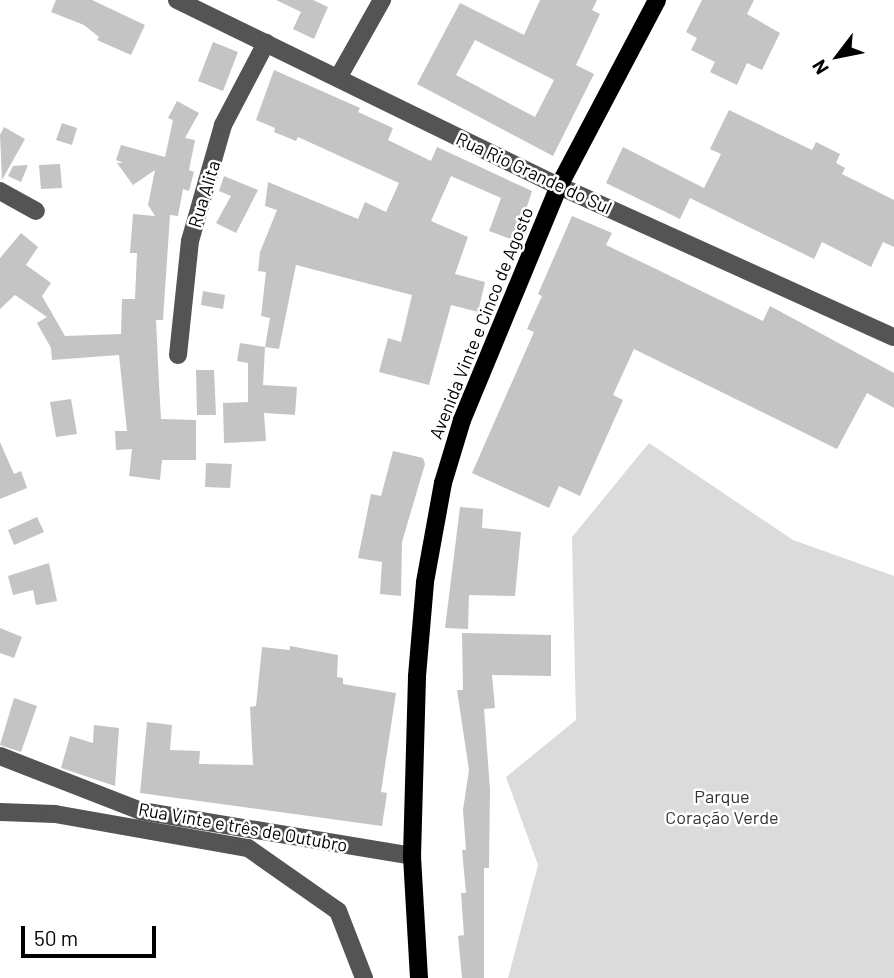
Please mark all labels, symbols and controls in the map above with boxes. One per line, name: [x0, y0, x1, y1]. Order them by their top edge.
north arrow: [803, 21, 873, 91]
text: N: [807, 56, 833, 79]
street label: Rua Rio Grande do Sul: [453, 127, 615, 219]
street label: Rua Alita: [184, 158, 224, 230]
street label: Avenida Vinte e Cinco de Agosto: [424, 204, 538, 442]
park label: Parque Coração Verde: [665, 786, 779, 828]
street label: Rua Vinte e três de Outubro: [137, 798, 349, 856]
scale bar: [24, 912, 159, 956]
text: 50 m: [34, 925, 78, 950]

